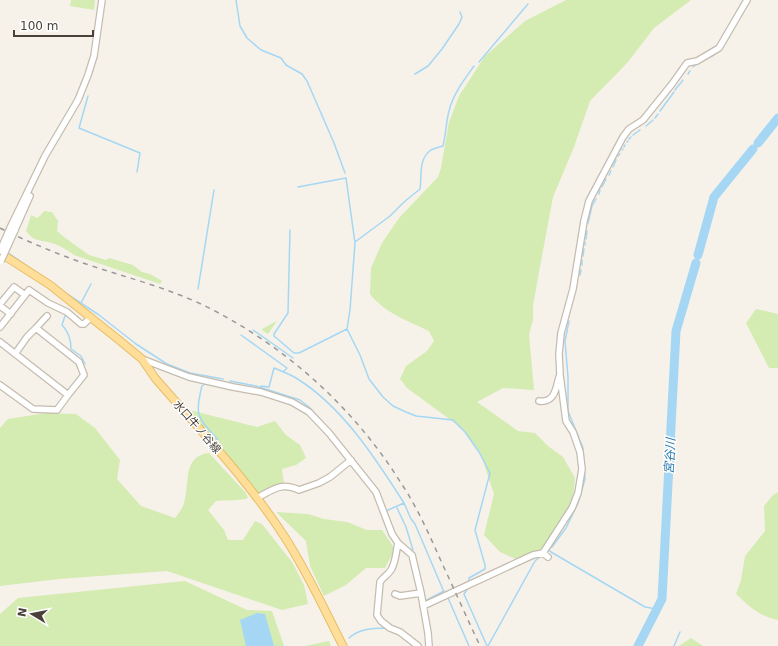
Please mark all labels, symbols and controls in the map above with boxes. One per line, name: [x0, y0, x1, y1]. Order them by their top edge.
scale bar: [14, 12, 93, 38]
text: 100 m: [20, 19, 58, 33]
street label: 水口牛ノ谷線: [170, 398, 224, 456]
water label: 宮谷川: [662, 436, 678, 474]
north arrow: [12, 594, 52, 634]
text: N: [15, 607, 30, 618]

